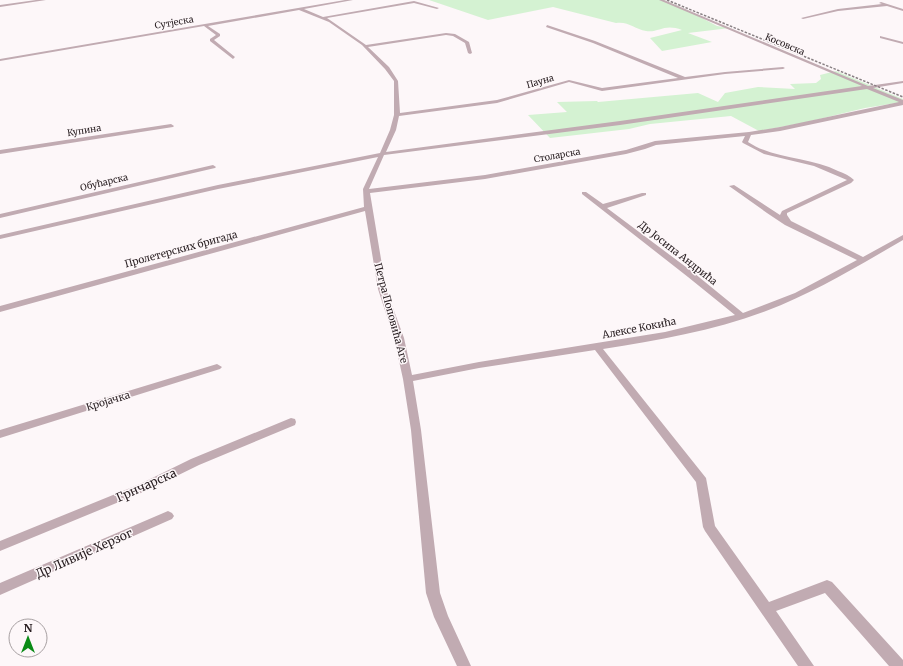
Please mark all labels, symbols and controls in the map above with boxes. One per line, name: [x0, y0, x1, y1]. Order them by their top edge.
street label: Сутјеска: [154, 13, 194, 31]
street label: Косовска: [764, 31, 807, 57]
street label: Пауна: [525, 72, 555, 90]
street label: Купина: [66, 122, 102, 138]
street label: Столарска: [533, 145, 581, 165]
street label: Обућарска: [79, 171, 129, 193]
street label: Др Јосипа Андрића: [636, 218, 720, 288]
street label: Пролетерских бригада: [123, 228, 239, 270]
street label: Петра Поповића Аге: [371, 261, 411, 365]
street label: Алексе Кокића: [600, 314, 678, 342]
street label: Кројачка: [85, 388, 132, 414]
street label: Грнчарска: [113, 465, 179, 505]
street label: Др Ливије Херзог: [33, 525, 135, 581]
north arrow: [8, 618, 48, 658]
text: N: [24, 621, 33, 635]

